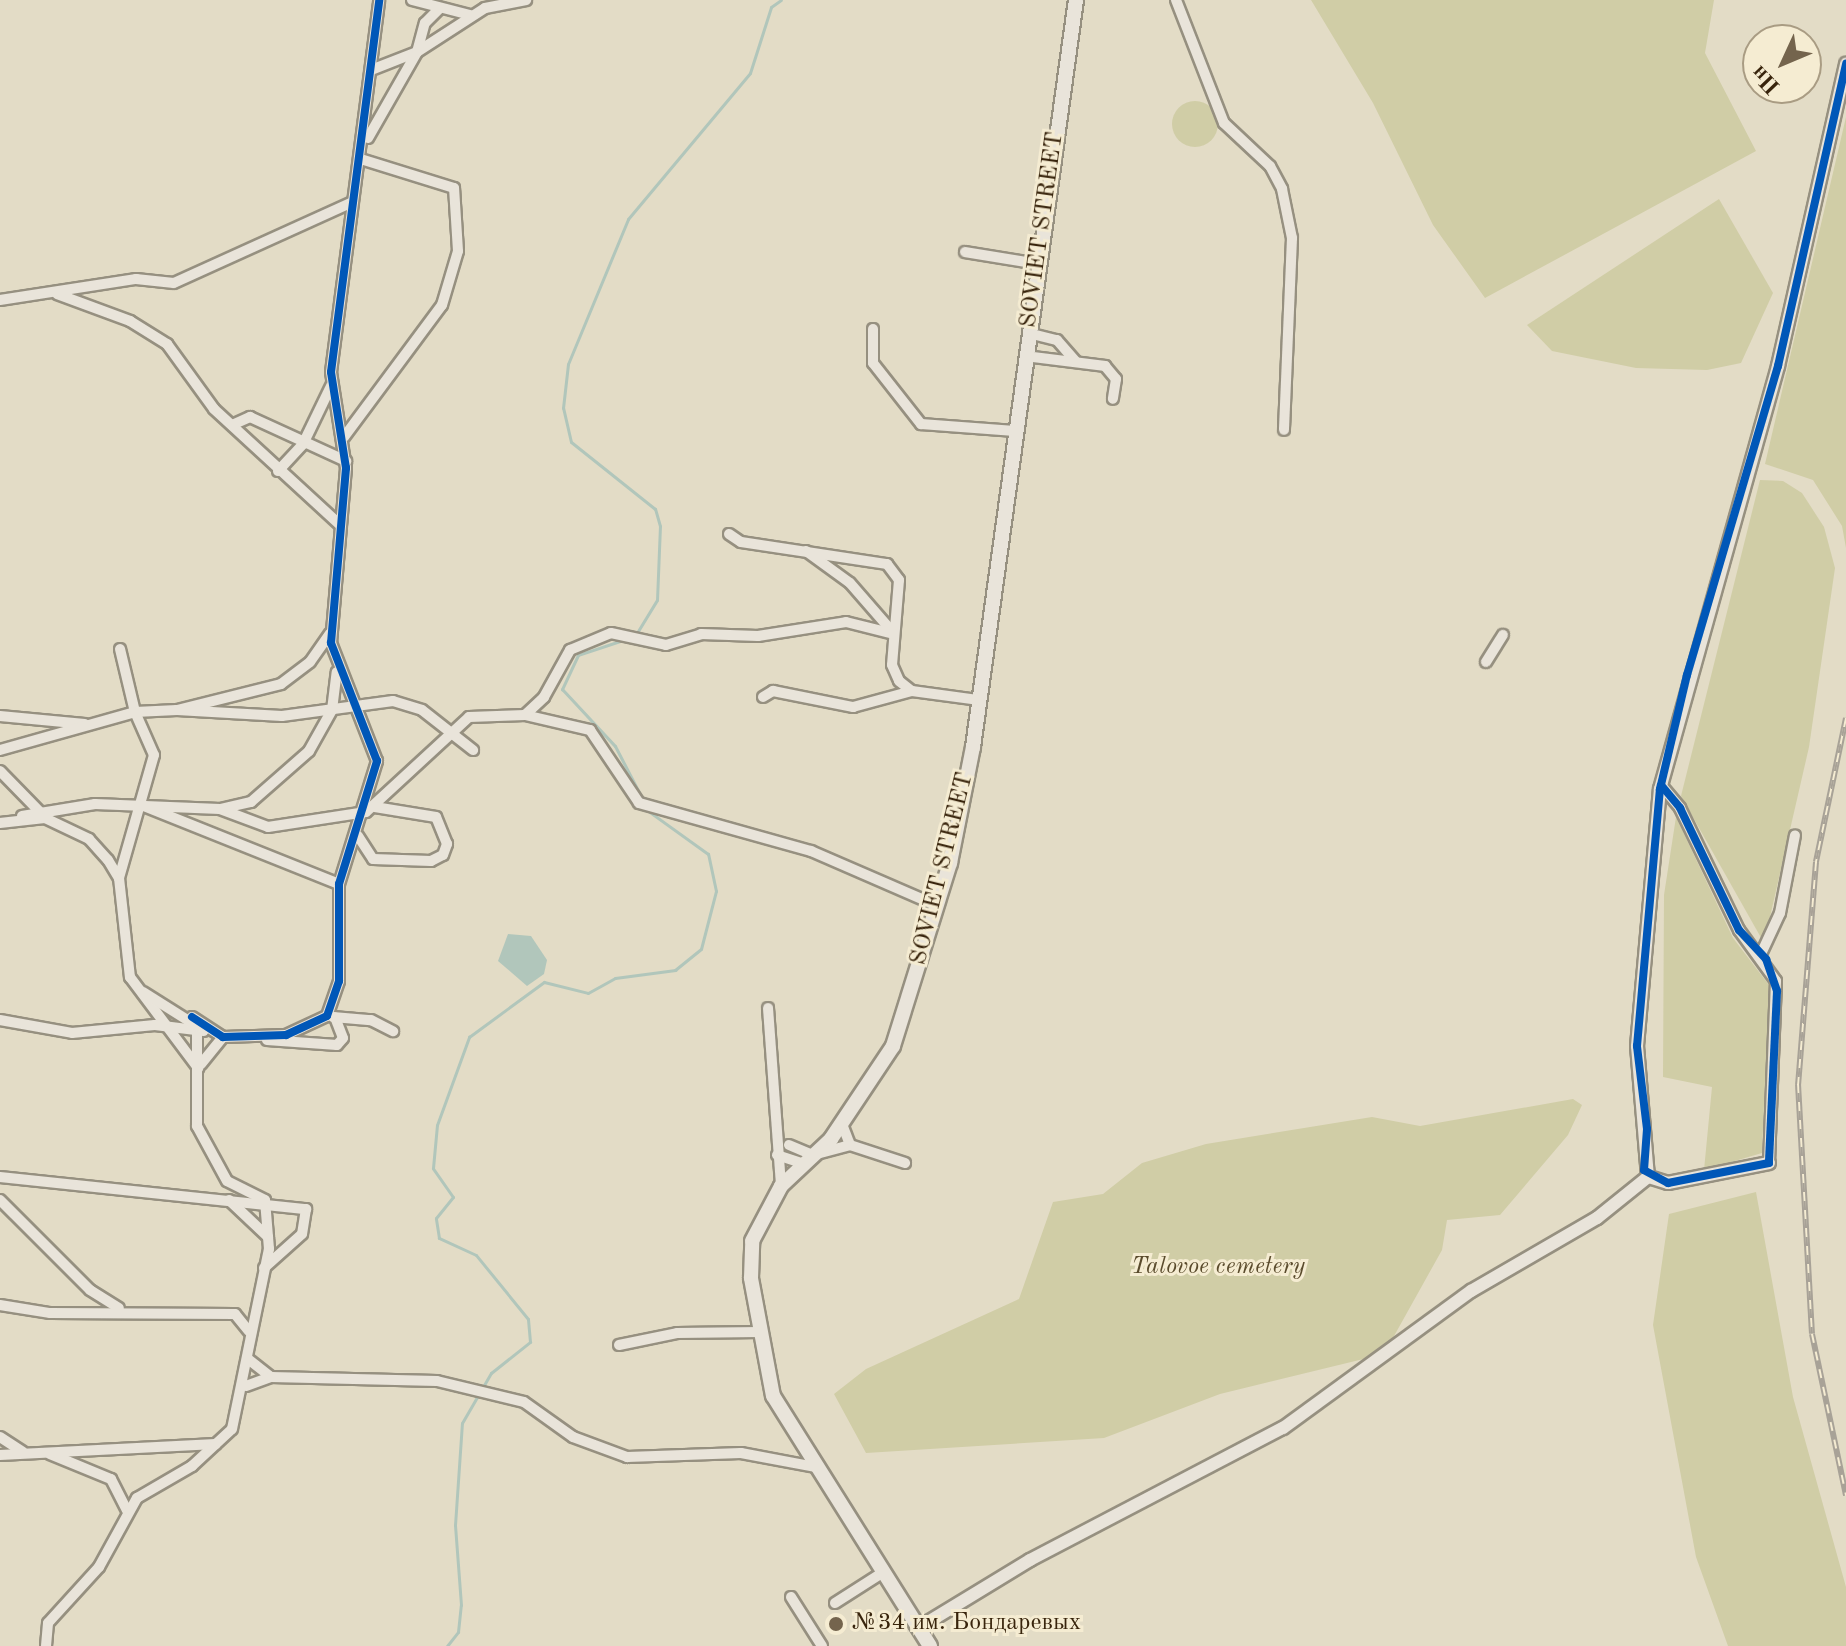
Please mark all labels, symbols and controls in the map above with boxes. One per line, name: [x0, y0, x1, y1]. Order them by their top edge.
north arrow: [1742, 24, 1822, 104]
text: Пн: [1748, 61, 1785, 98]
street label: SOVIET STREET: [1015, 130, 1071, 330]
street label: SOVIET STREET: [905, 770, 981, 968]
park label: Talovoe cemetery: [1131, 1254, 1305, 1282]
place label: №34 им. Бондаревых: [852, 1610, 1081, 1638]
marker: №34 им. Бондаревых: [827, 1615, 845, 1633]

